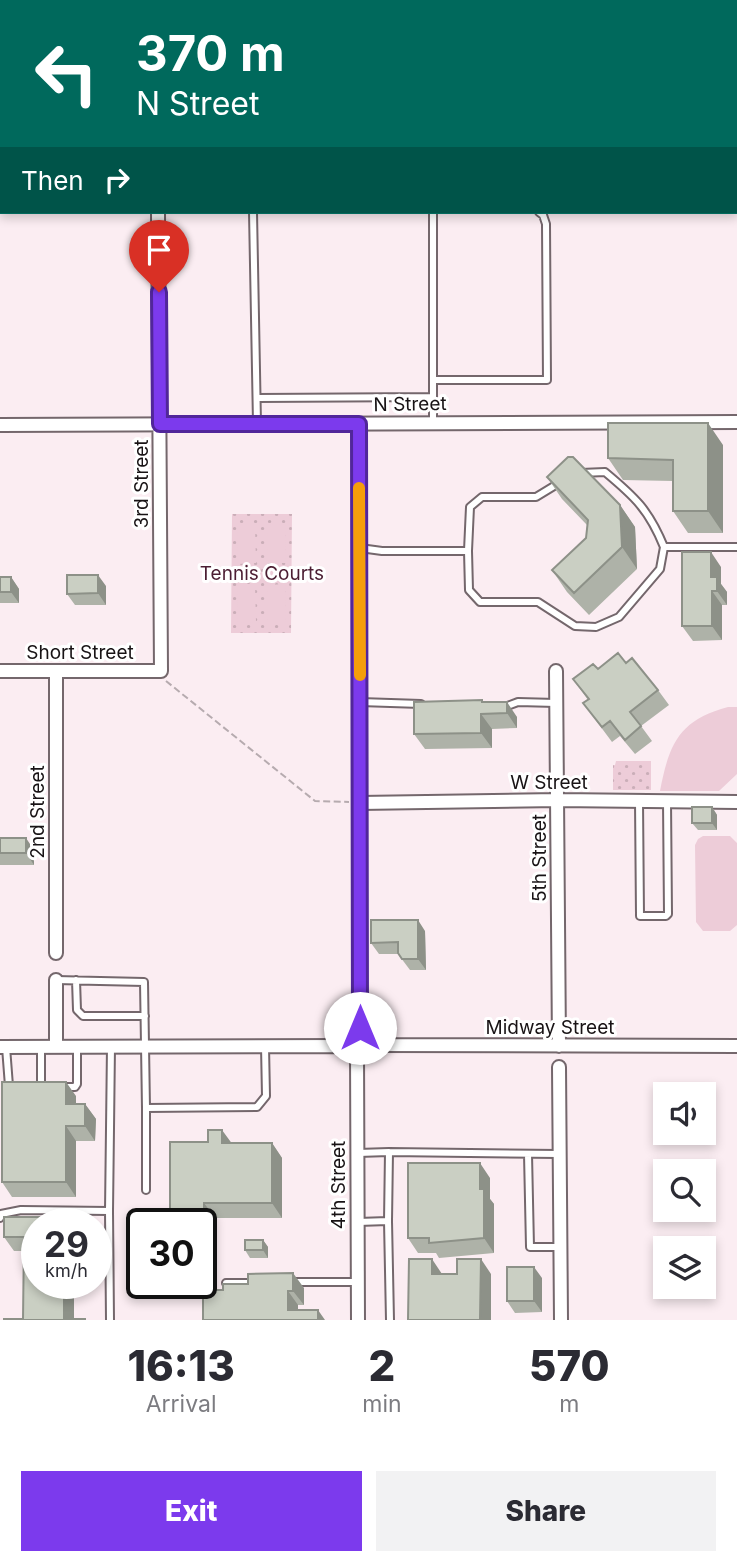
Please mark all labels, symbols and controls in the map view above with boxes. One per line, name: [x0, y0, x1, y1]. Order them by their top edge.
text: 370 m: [136, 24, 285, 83]
icon: left: [21, 28, 112, 119]
text: N Street: [136, 84, 259, 123]
icon: right: [98, 161, 136, 199]
text: Then: [21, 165, 84, 196]
pin: [129, 220, 189, 292]
icon: arrive: [140, 231, 178, 269]
street label: N Street: [373, 392, 447, 416]
street label: 3rd Street: [130, 439, 153, 529]
park label: Tennis Courts: [200, 562, 324, 585]
street label: Short Street: [26, 641, 134, 664]
street label: 2nd Street: [26, 765, 49, 859]
street label: W Street: [510, 771, 588, 794]
street label: 5th Street: [528, 814, 551, 902]
position arrow: [323, 991, 397, 1065]
street label: Midway Street: [486, 1016, 614, 1039]
map controls: [653, 1082, 716, 1299]
button: sound: [653, 1082, 716, 1145]
street label: 4th Street: [327, 1141, 350, 1229]
button: search: [653, 1159, 716, 1222]
speed limit sign: 30: [126, 1208, 217, 1299]
text: 29: [44, 1223, 89, 1265]
button: layers: [653, 1236, 716, 1299]
text: km/h: [45, 1260, 88, 1281]
text: 16:13: [127, 1340, 235, 1391]
text: 2: [368, 1340, 395, 1391]
text: 570: [529, 1340, 610, 1391]
text: Arrival: [146, 1390, 217, 1418]
text: min: [362, 1390, 402, 1418]
text: m: [559, 1390, 579, 1418]
button: Exit: [21, 1471, 362, 1551]
button: Share: [376, 1471, 716, 1551]

